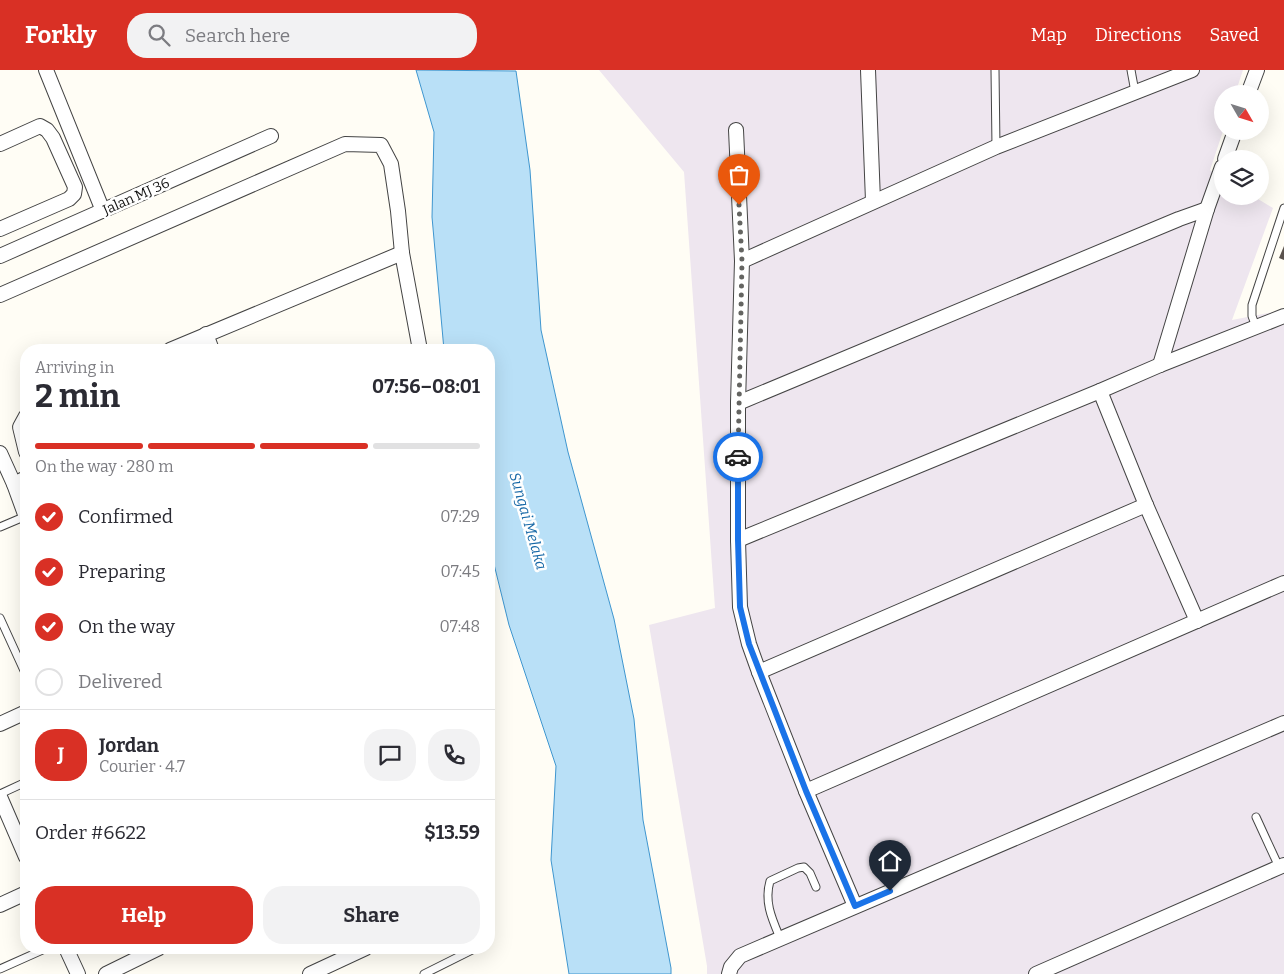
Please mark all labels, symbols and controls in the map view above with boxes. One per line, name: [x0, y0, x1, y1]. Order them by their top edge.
search box: [127, 13, 477, 58]
text: Forkly: [25, 21, 97, 49]
icon: search: [145, 21, 173, 49]
text: Search here: [185, 24, 290, 47]
text: Map: [1031, 24, 1067, 46]
text: Directions: [1095, 24, 1182, 46]
text: Saved: [1210, 24, 1259, 46]
north arrow: [1214, 85, 1269, 140]
map controls: [1214, 85, 1269, 205]
button: layers: [1214, 150, 1269, 205]
pin: [718, 154, 760, 205]
icon: bag: [725, 161, 753, 189]
street label: Jalan MJ 36: [99, 174, 172, 219]
text: Arriving in: [35, 358, 114, 377]
text: 07:56–08:01: [372, 375, 480, 398]
text: 2 min: [35, 377, 120, 415]
courier: [713, 432, 763, 482]
icon: car: [724, 443, 752, 471]
text: On the way · 280 m: [35, 457, 174, 476]
water label: Sungai Melaka: [505, 470, 551, 572]
icon: check: [35, 503, 63, 531]
text: Confirmed: [78, 505, 173, 528]
text: 07:29: [440, 507, 480, 526]
icon: check: [35, 558, 63, 586]
text: Preparing: [78, 560, 166, 583]
text: 07:45: [440, 562, 480, 581]
icon: check: [35, 613, 63, 641]
text: On the way: [78, 615, 175, 638]
text: 07:48: [439, 617, 480, 636]
text: Delivered: [78, 670, 162, 693]
button: chat: [364, 729, 416, 781]
button: phone: [428, 729, 480, 781]
text: Jordan: [99, 734, 159, 757]
text: J: [58, 743, 64, 766]
text: Courier · 4.7: [99, 757, 185, 776]
text: Order #6622: [35, 821, 146, 844]
text: $13.59: [424, 821, 480, 844]
pin: [869, 840, 911, 891]
icon: home: [876, 847, 904, 875]
button: Help: [35, 886, 253, 944]
button: Share: [263, 886, 480, 944]

